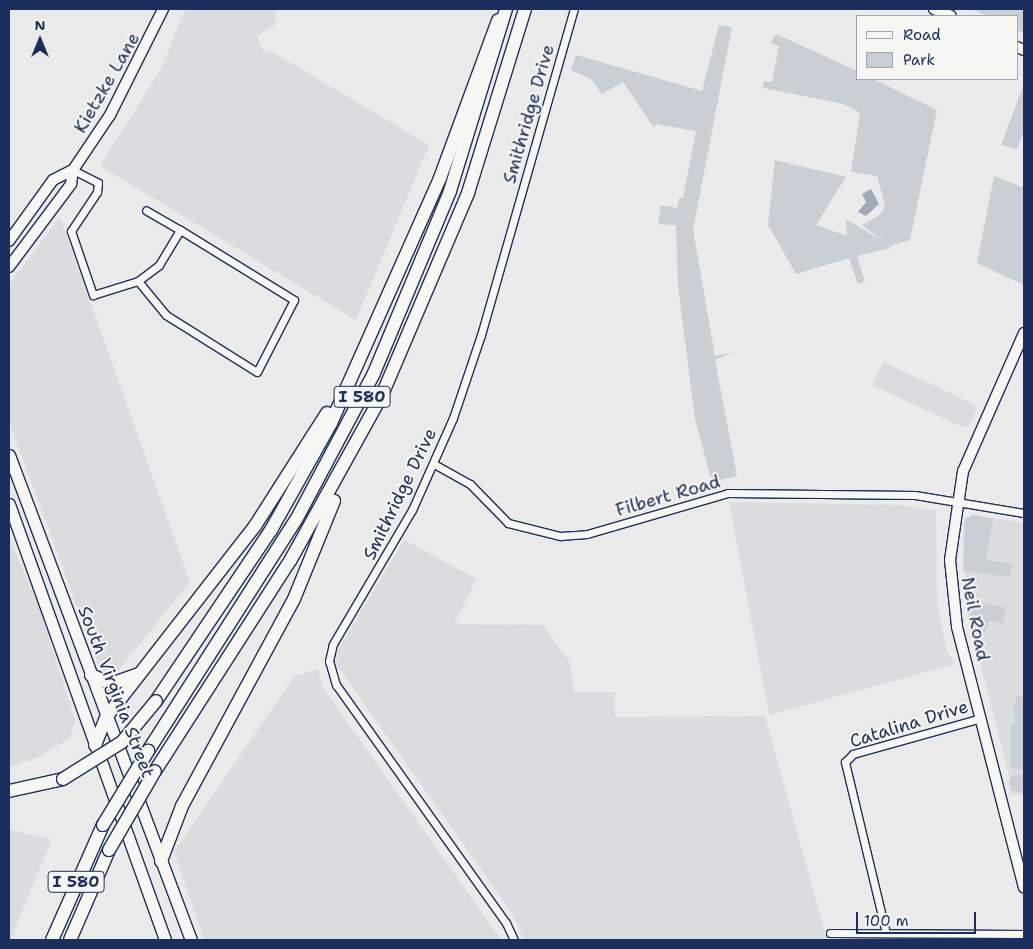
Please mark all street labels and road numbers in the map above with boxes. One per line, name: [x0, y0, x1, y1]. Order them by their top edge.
street label: Kietzke Lane: [70, 29, 144, 137]
street label: Smithridge Drive: [499, 42, 559, 186]
road number: I 580: [333, 384, 391, 411]
street label: Smithridge Drive: [359, 425, 441, 563]
street label: Filbert Road: [613, 471, 723, 521]
street label: Neil Road: [956, 575, 994, 663]
street label: South Virginia Street: [73, 603, 159, 781]
street label: Catalina Drive: [847, 696, 971, 752]
road number: I 580: [47, 869, 105, 896]

